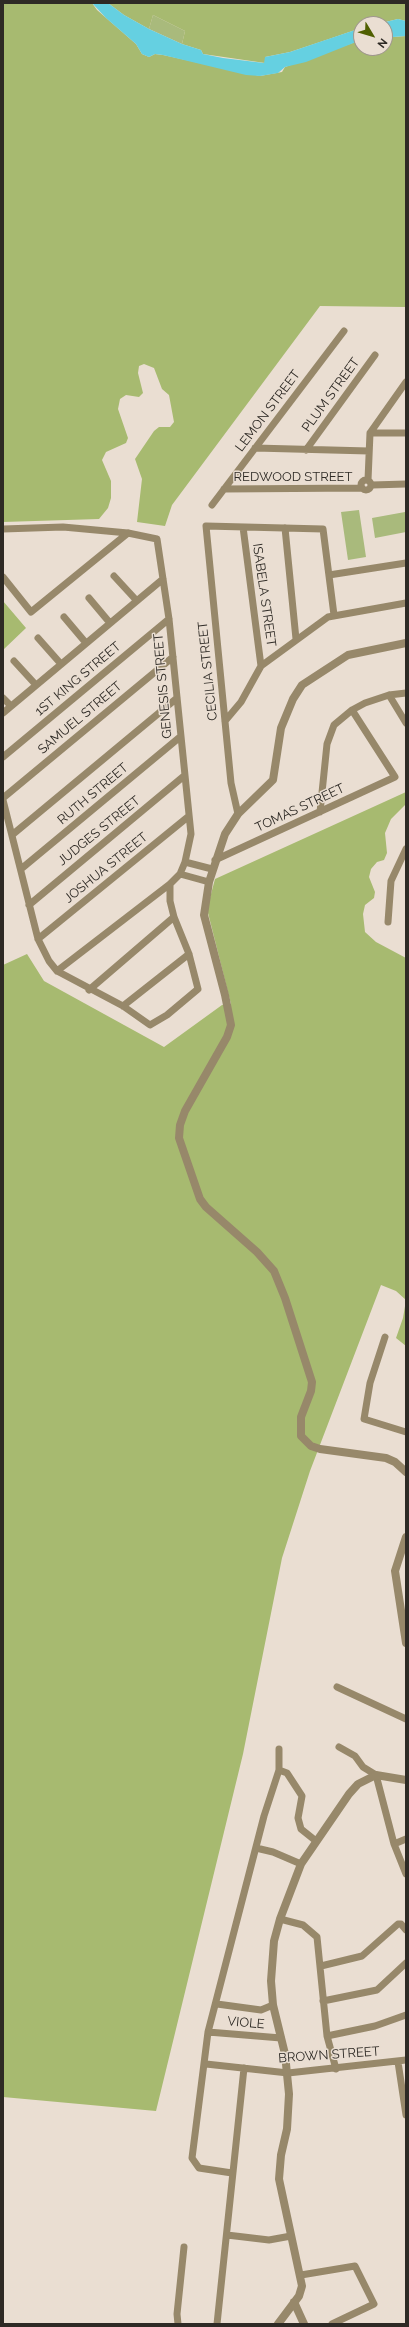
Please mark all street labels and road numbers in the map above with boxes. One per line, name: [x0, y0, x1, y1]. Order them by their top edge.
street label: PLUM STREET: [299, 355, 363, 435]
street label: LEMON STREET: [232, 367, 304, 455]
street label: REDWOOD STREET: [234, 469, 352, 485]
street label: ISABELA STREET: [249, 542, 279, 648]
street label: CECILIA STREET: [195, 621, 221, 721]
street label: GENESIS STREET: [151, 633, 175, 739]
street label: 1ST KING STREET: [32, 639, 124, 719]
street label: SAMUEL STREET: [35, 678, 125, 758]
street label: RUTH STREET: [55, 760, 131, 828]
street label: TOMAS STREET: [253, 780, 347, 836]
street label: JUDGES STREET: [55, 793, 143, 869]
street label: JOSHUA STREET: [61, 829, 151, 907]
street label: VIOLE: [227, 2014, 265, 2032]
street label: BROWN STREET: [278, 2044, 380, 2066]

